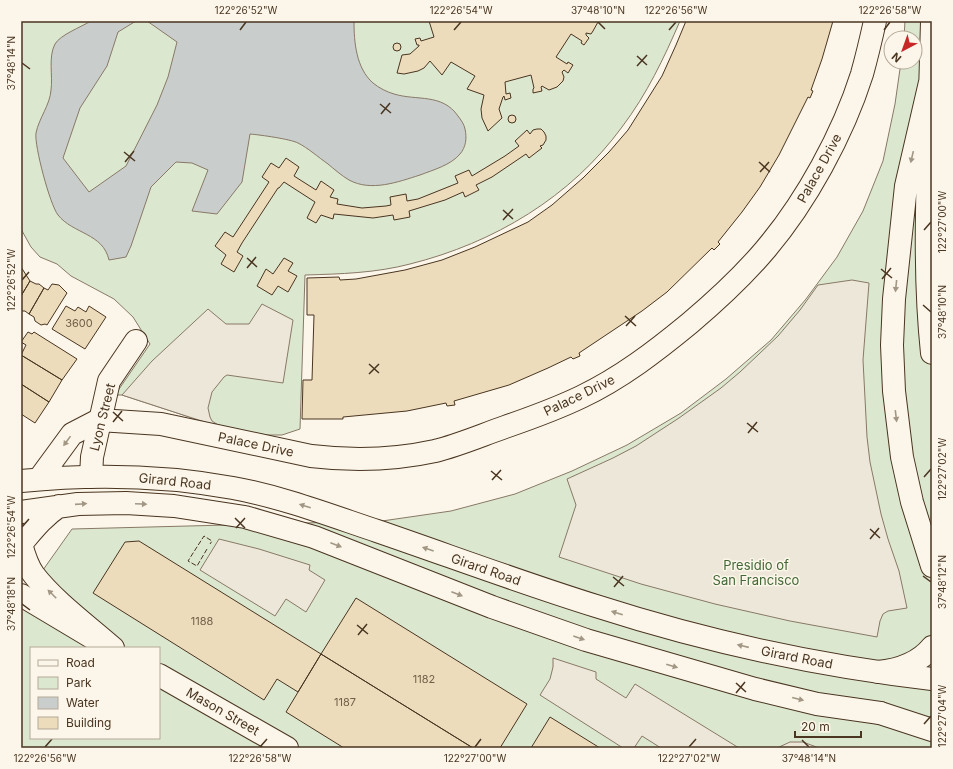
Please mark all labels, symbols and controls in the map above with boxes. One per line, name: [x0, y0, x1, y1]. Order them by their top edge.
text: 122°26'52"W: [215, 4, 278, 16]
text: 122°26'54"W: [429, 4, 493, 16]
text: 37°48'10"N: [571, 4, 625, 16]
text: 122°26'56"W: [645, 4, 708, 16]
text: 122°26'58"W: [859, 4, 922, 16]
north arrow: [883, 30, 923, 70]
text: 37°48'14"N: [5, 36, 17, 90]
text: N: [889, 50, 904, 66]
street label: Palace Drive: [793, 130, 845, 206]
one-way arrow: [909, 151, 915, 164]
text: 122°27'00"W: [936, 191, 948, 253]
text: 122°26'52"W: [5, 248, 17, 311]
one-way arrow: [892, 280, 899, 292]
text: 37°48'10"N: [936, 285, 948, 339]
house number: 3600: [65, 316, 93, 330]
street label: Palace Drive: [541, 371, 617, 419]
street label: Lyon Street: [86, 381, 118, 453]
one-way arrow: [893, 410, 899, 422]
street label: Palace Drive: [217, 428, 295, 460]
one-way arrow: [63, 435, 71, 446]
text: 122°27'02"W: [936, 438, 948, 500]
street label: Girard Road: [138, 469, 212, 493]
text: 122°26'54"W: [5, 495, 17, 559]
one-way arrow: [135, 500, 147, 507]
one-way arrow: [74, 501, 87, 508]
one-way arrow: [299, 503, 311, 509]
one-way arrow: [330, 543, 342, 549]
one-way arrow: [421, 546, 433, 552]
street label: Girard Road: [449, 550, 523, 588]
text: 37°48'12"N: [936, 555, 948, 609]
park label: Presidio of San Francisco: [713, 557, 800, 588]
text: 37°48'18"N: [5, 577, 17, 631]
one-way arrow: [47, 589, 57, 599]
one-way arrow: [451, 591, 463, 597]
one-way arrow: [611, 610, 623, 616]
house number: 1188: [191, 614, 213, 628]
one-way arrow: [573, 635, 585, 641]
street label: Girard Road: [760, 642, 834, 672]
one-way arrow: [737, 643, 749, 649]
legend: [30, 647, 160, 739]
text: Road: [66, 655, 95, 670]
one-way arrow: [667, 663, 679, 669]
house number: 1182: [413, 672, 435, 686]
text: Park: [66, 675, 92, 690]
street label: Mason Street: [184, 684, 262, 738]
text: 122°27'04"W: [936, 684, 948, 747]
text: Water: [66, 695, 100, 710]
house number: 1187: [334, 695, 356, 709]
one-way arrow: [792, 697, 804, 703]
scale bar: [795, 713, 861, 739]
text: Building: [66, 715, 111, 730]
text: 20 m: [801, 719, 830, 734]
text: 122°26'56"W: [14, 752, 77, 764]
text: 122°26'58"W: [229, 752, 292, 764]
text: 122°27'00"W: [444, 752, 506, 764]
text: 122°27'02"W: [658, 752, 720, 764]
text: 37°48'14"N: [782, 752, 836, 764]

